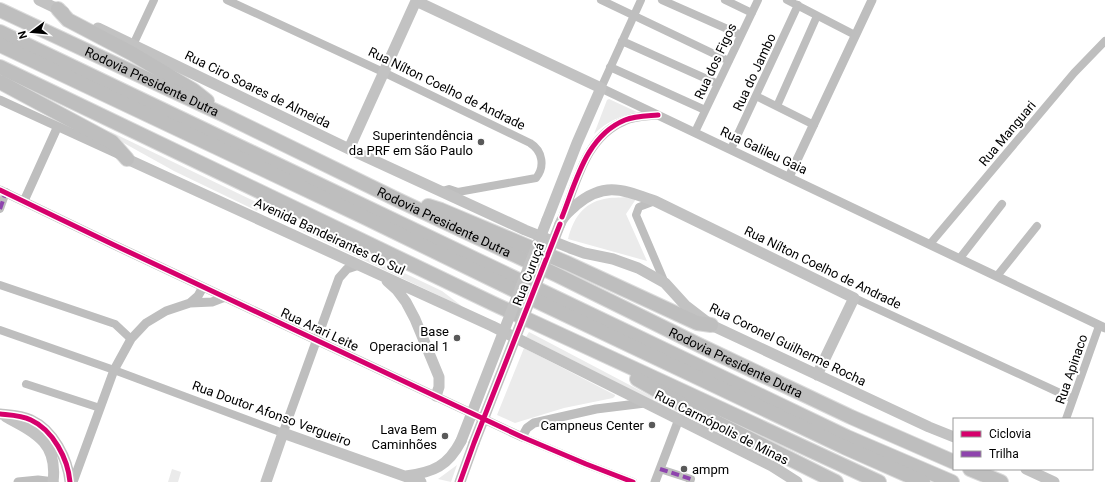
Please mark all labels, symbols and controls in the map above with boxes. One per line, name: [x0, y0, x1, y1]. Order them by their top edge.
north arrow: [12, 12, 52, 52]
street label: Rua dos Figos: [691, 21, 740, 102]
text: N: [15, 29, 30, 40]
street label: Rua do Jambo: [730, 31, 779, 113]
street label: Rodovia Presidente Dutra: [83, 44, 221, 120]
street label: Rua Nílton Coelho de Andrade: [366, 44, 528, 133]
street label: Rua Ciro Soares de Almeida: [182, 48, 333, 131]
street label: Rua Manguari: [976, 98, 1039, 169]
street label: Rua Galileu Gaia: [718, 124, 810, 177]
place label: Superintendência da PRF em São Paulo: [349, 128, 473, 158]
marker: Superintendência da PRF em São Paulo: [476, 137, 486, 147]
street label: Rodovia Presidente Dutra: [375, 184, 513, 260]
street label: Avenida Bandeirantes do Sul: [252, 195, 407, 278]
street label: Rua Nílton Coelho de Andrade: [742, 223, 904, 312]
street label: Rua Curuçá: [510, 240, 547, 308]
street label: Rua Coronel Guilherme Rocha: [707, 300, 868, 389]
street label: Rua Arari Leite: [278, 305, 361, 354]
place label: Base Operacional 1: [369, 324, 449, 354]
street label: Rodovia Presidente Dutra: [667, 324, 805, 401]
street label: Rua Apinaco: [1053, 332, 1090, 406]
marker: Base Operacional 1: [452, 333, 462, 343]
street label: Rua Doutor Afonso Vergueiro: [190, 378, 353, 449]
street label: Rua Carmópolis de Minas: [652, 387, 791, 468]
place label: Campneus Center: [541, 418, 645, 433]
legend: [953, 418, 1093, 470]
marker: Campneus Center: [647, 420, 657, 430]
place label: Lava Bem Caminhões: [372, 422, 437, 452]
text: Ciclovia: [989, 427, 1031, 441]
marker: Lava Bem Caminhões: [440, 431, 450, 441]
text: Trilha: [989, 447, 1019, 461]
place label: ampm: [692, 462, 729, 477]
marker: ampm: [679, 464, 689, 474]

